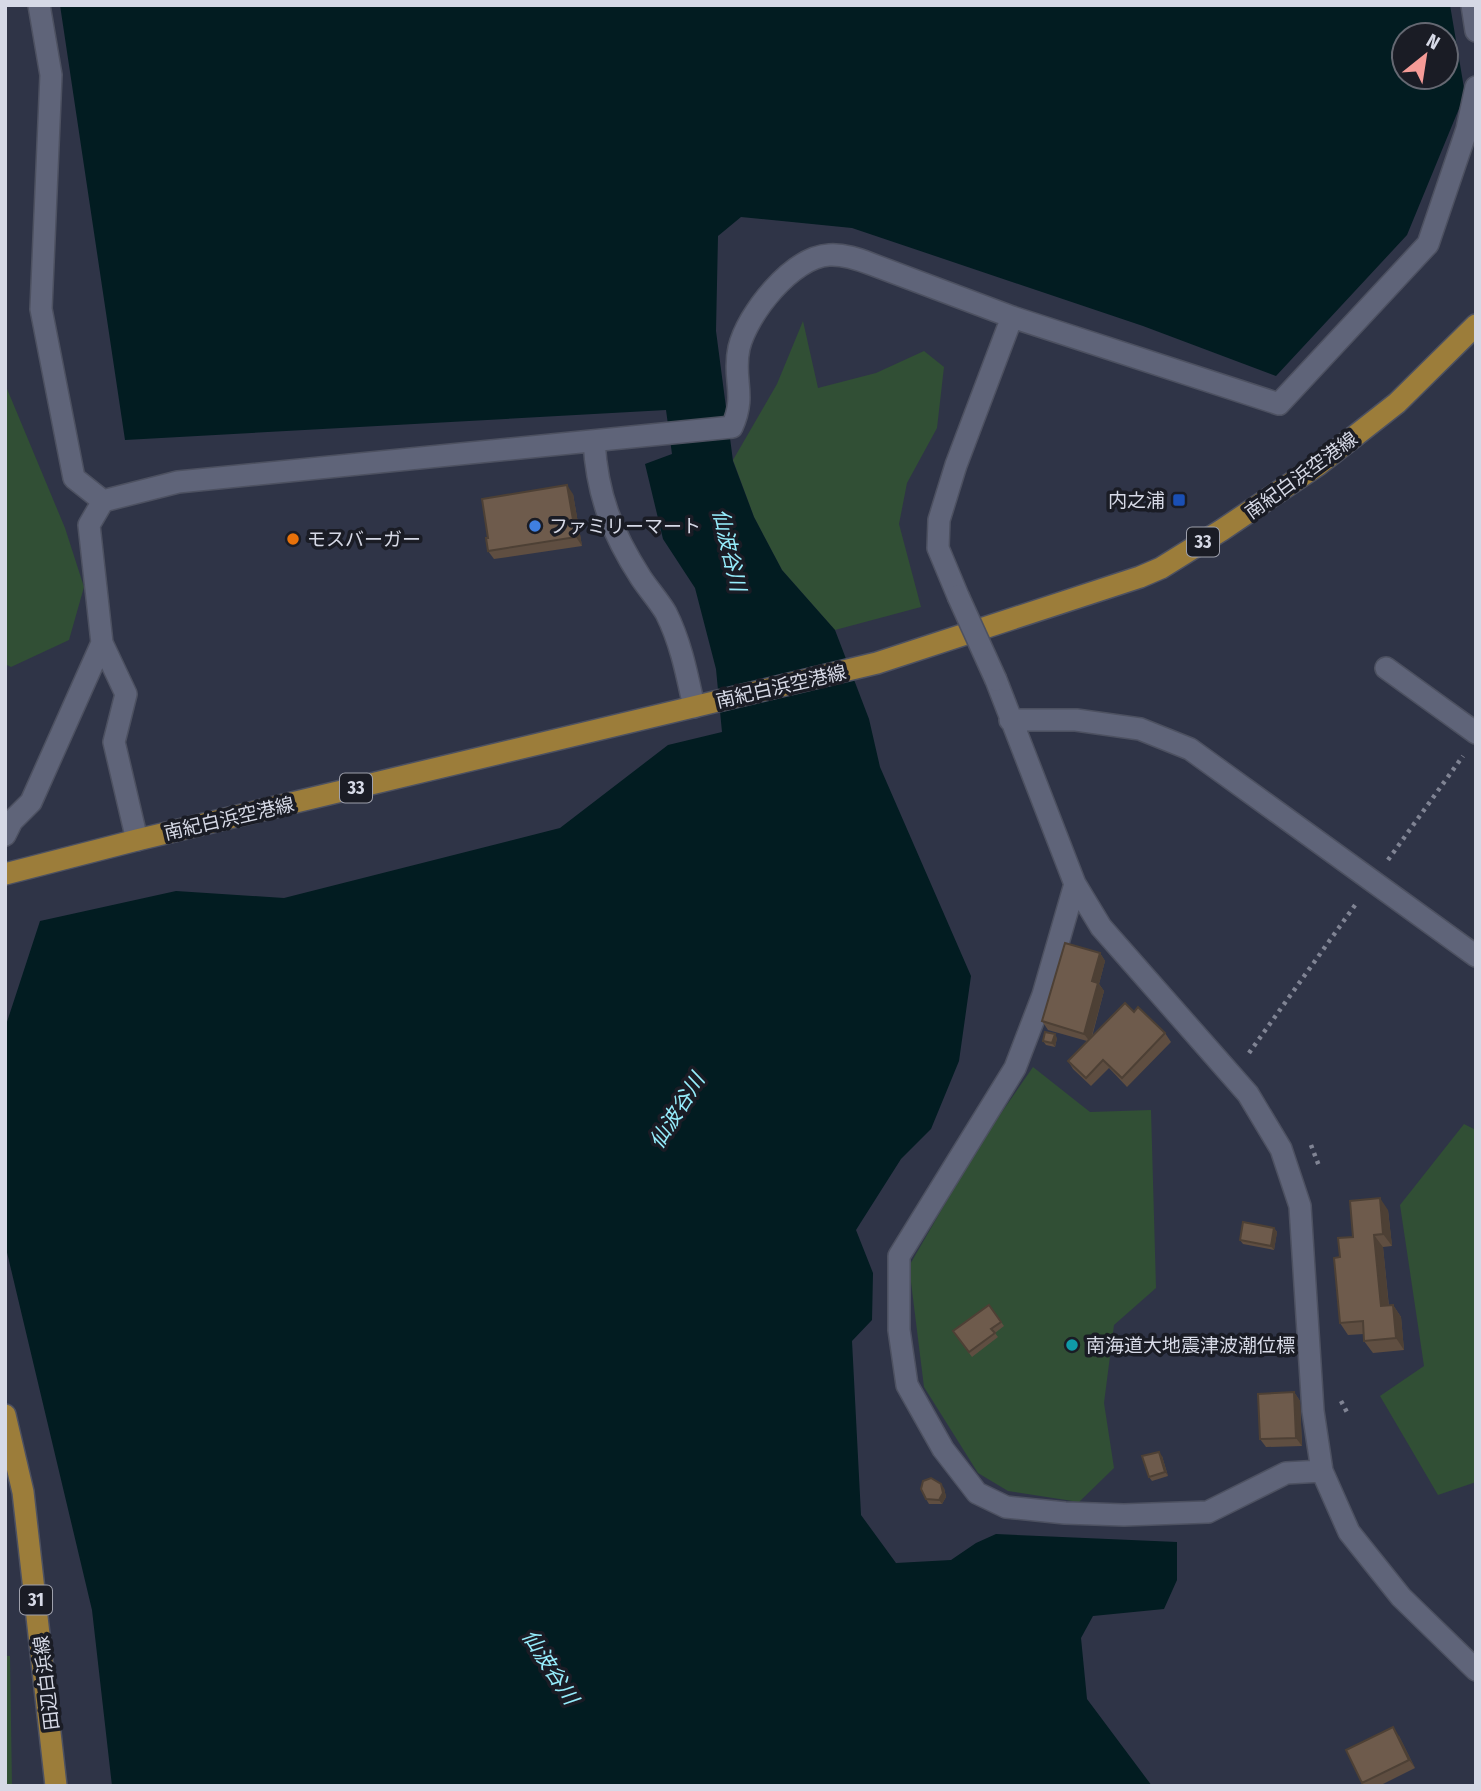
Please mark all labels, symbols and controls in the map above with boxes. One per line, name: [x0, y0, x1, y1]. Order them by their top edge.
north arrow: [1390, 21, 1460, 91]
text: N: [1423, 29, 1444, 55]
street label: 南紀白浜空港線: [1241, 427, 1362, 524]
place label: 内之浦: [1108, 489, 1165, 512]
marker: 内之浦: [1171, 492, 1187, 508]
water label: 仙波谷川: [707, 506, 752, 596]
place label: ファミリーマート: [549, 515, 701, 538]
marker: ファミリーマート: [527, 518, 543, 534]
place label: モスバーガー: [307, 528, 421, 551]
road number: 33: [1187, 528, 1219, 556]
marker: モスバーガー: [285, 531, 301, 547]
street label: 南紀白浜空港線: [714, 660, 849, 713]
road number: 33: [340, 774, 372, 802]
street label: 南紀白浜空港線: [162, 792, 297, 845]
water label: 仙波谷川: [644, 1067, 711, 1154]
place label: 南海道大地震津波潮位標: [1086, 1334, 1295, 1357]
marker: 南海道大地震津波潮位標: [1064, 1337, 1080, 1353]
road number: 31: [20, 1586, 52, 1615]
water label: 仙波谷川: [516, 1625, 585, 1711]
street label: 田辺白浜線: [29, 1634, 64, 1731]

